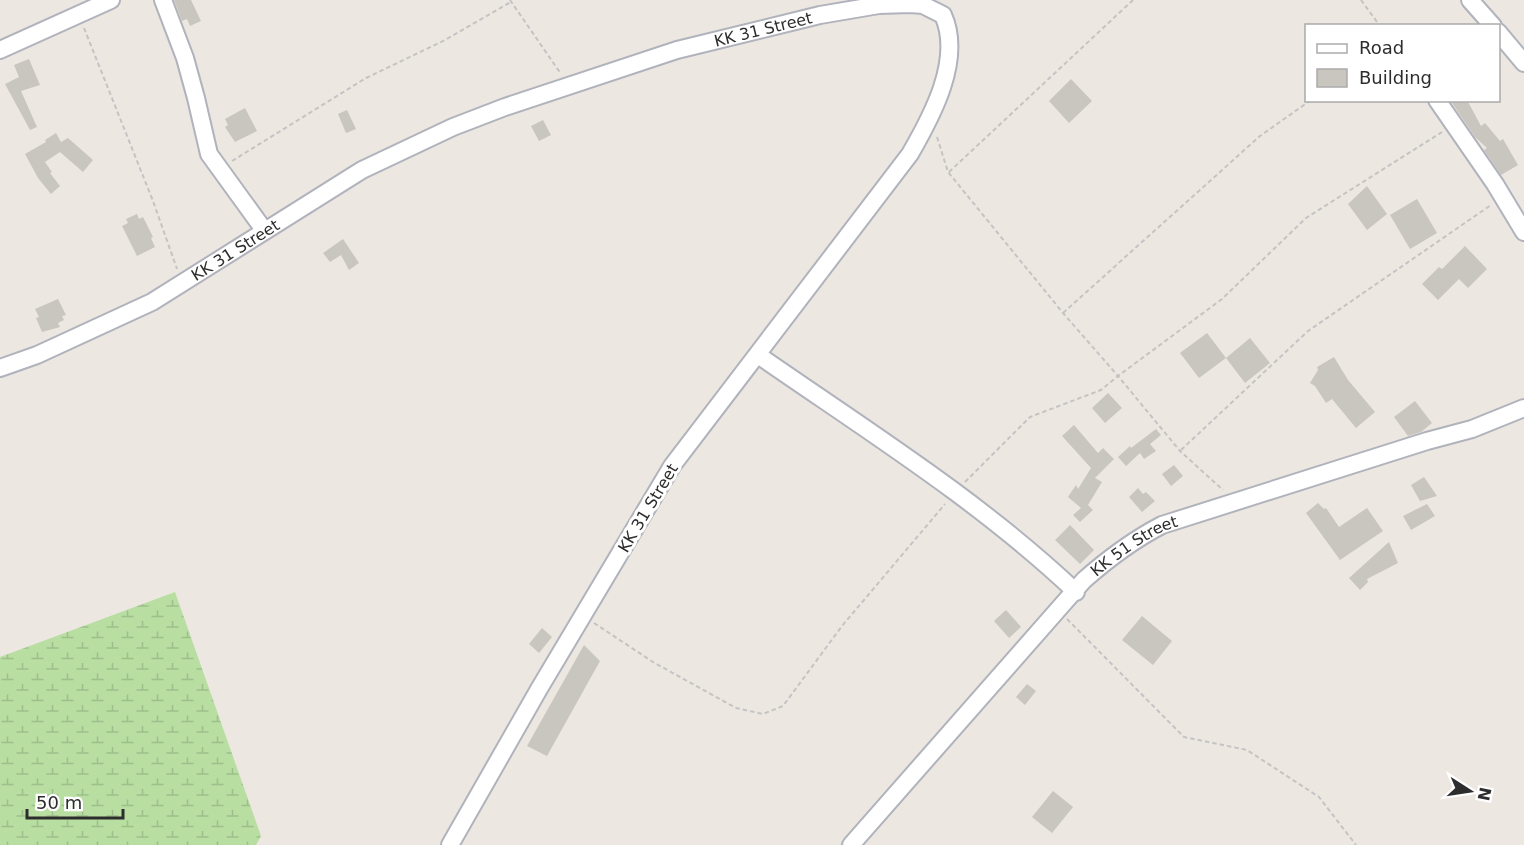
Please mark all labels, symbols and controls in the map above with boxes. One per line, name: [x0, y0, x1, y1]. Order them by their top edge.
street label: KK 31 Street: [712, 8, 814, 50]
legend: [1305, 24, 1500, 102]
text: Road: [1359, 37, 1404, 58]
text: Building: [1359, 67, 1432, 88]
street label: KK 31 Street: [188, 215, 283, 284]
street label: KK 31 Street: [614, 460, 682, 556]
street label: KK 51 Street: [1086, 511, 1180, 580]
north arrow: [1440, 761, 1500, 821]
scale bar: [27, 782, 123, 820]
text: N: [1473, 785, 1495, 803]
text: 50 m: [36, 792, 82, 813]

